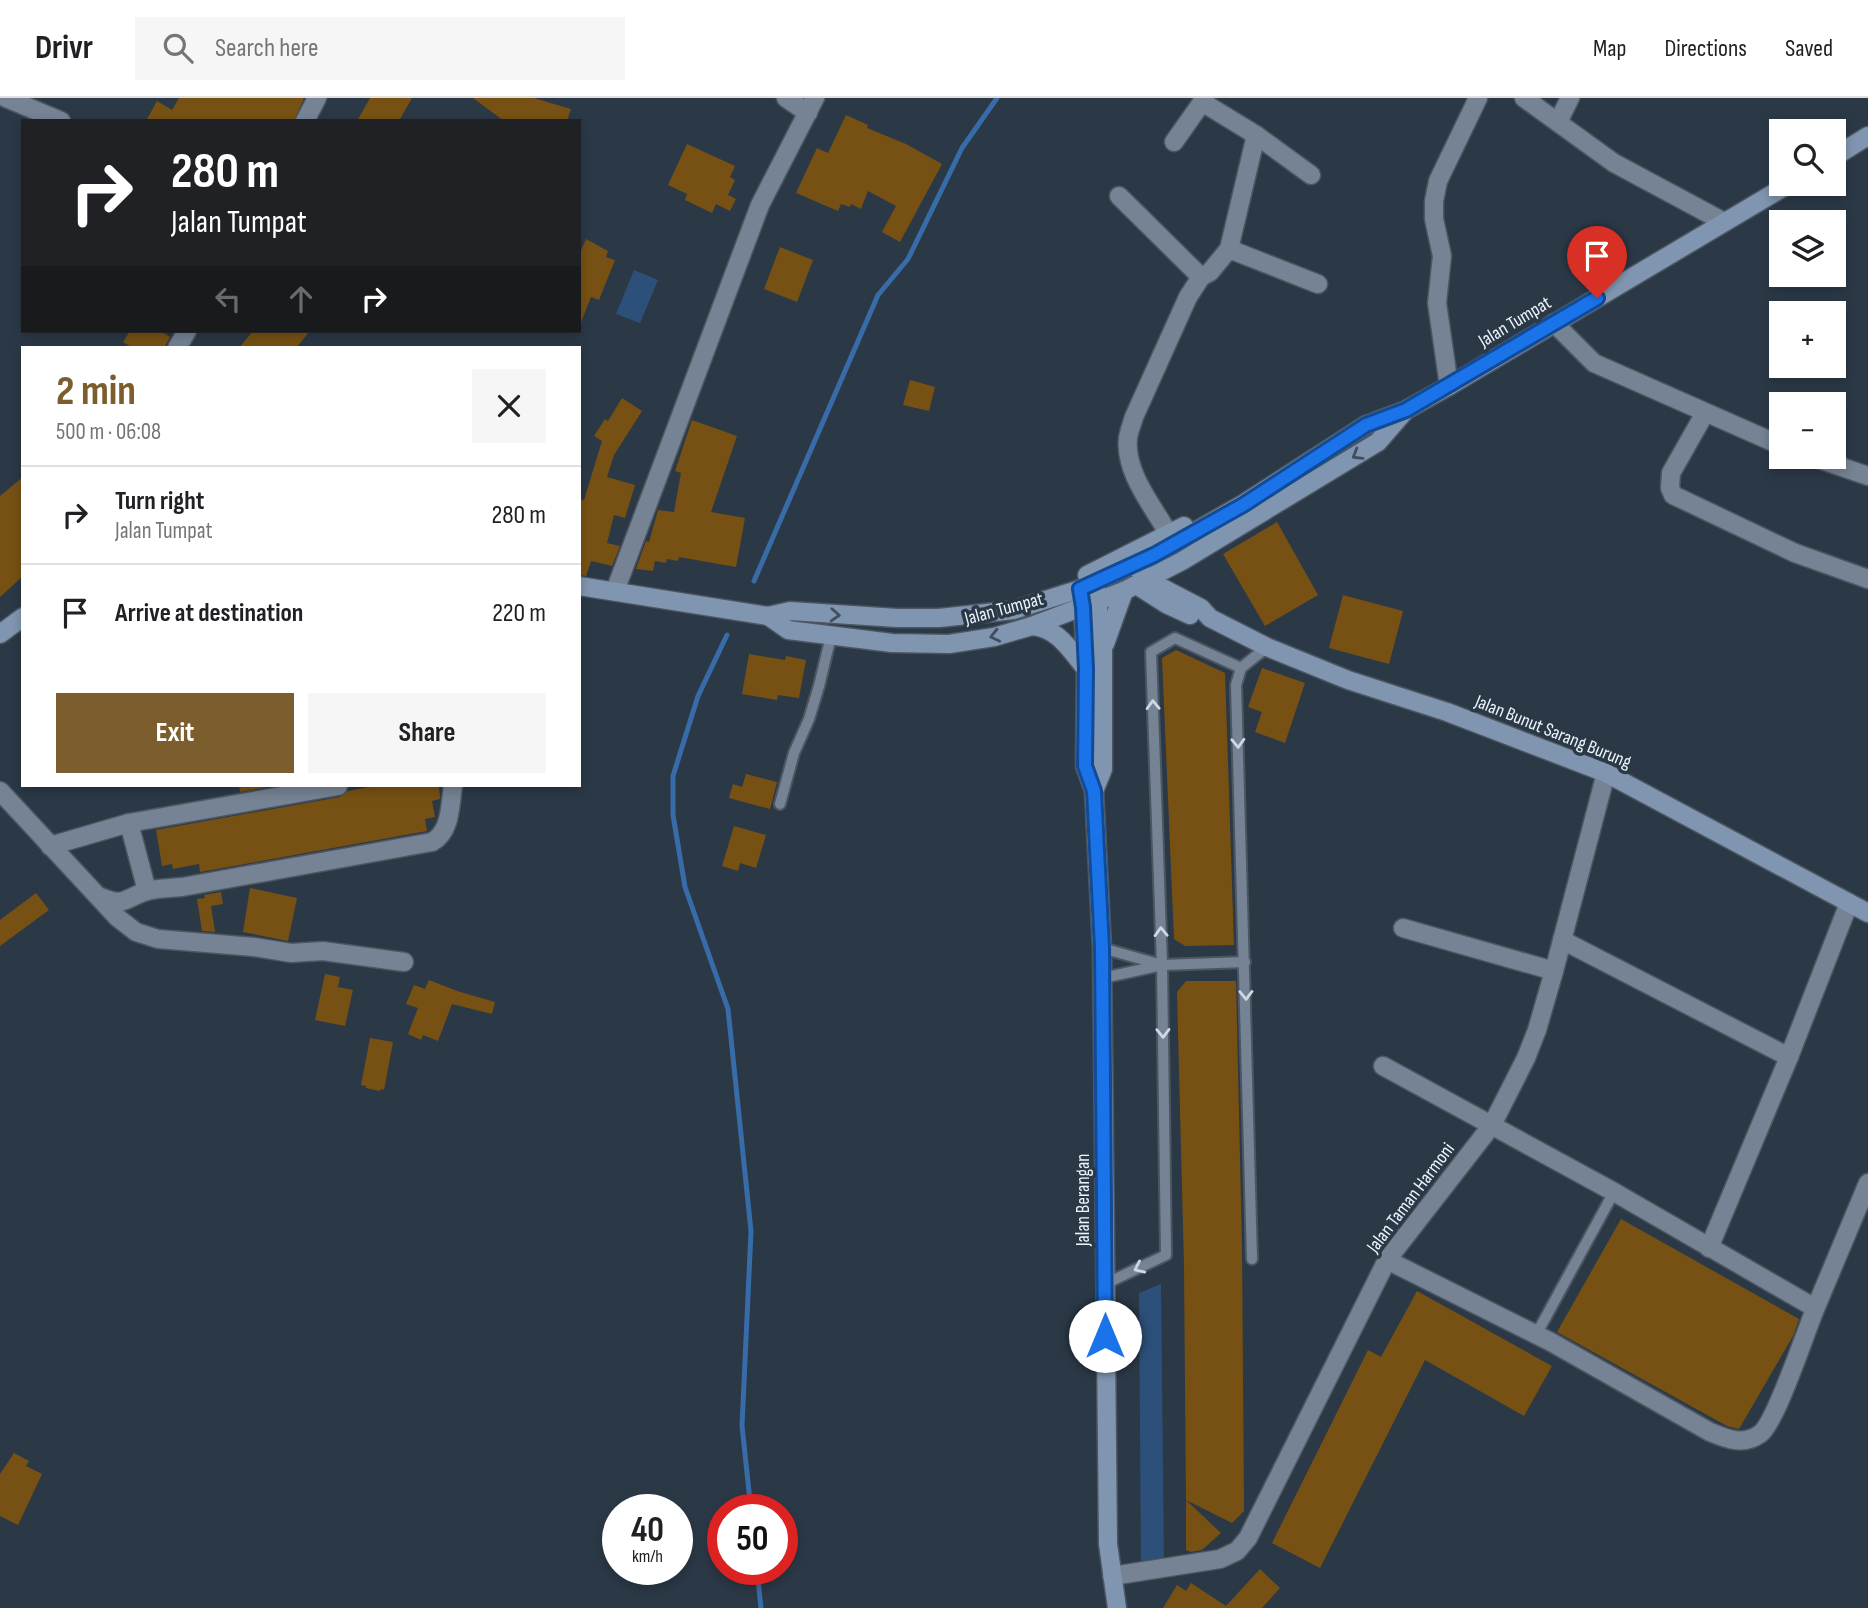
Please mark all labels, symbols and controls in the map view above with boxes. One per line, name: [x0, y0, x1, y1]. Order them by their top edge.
search box: [135, 17, 625, 80]
text: Drivr: [35, 28, 93, 68]
icon: search: [159, 29, 197, 67]
text: Search here: [215, 33, 318, 64]
text: Map: [1593, 34, 1626, 63]
text: Directions: [1664, 34, 1747, 63]
text: Saved: [1785, 34, 1833, 63]
map controls: [1769, 119, 1846, 469]
button: search: [1769, 119, 1846, 196]
text: 280 m: [171, 143, 279, 202]
icon: right: [56, 147, 147, 238]
text: Jalan Tumpat: [171, 203, 307, 242]
button: layers: [1769, 210, 1846, 287]
pin: [1567, 226, 1627, 298]
icon: arrive: [1578, 237, 1616, 275]
icon: left: [209, 280, 247, 318]
icon: ahead: [282, 280, 320, 318]
icon: right: [355, 280, 393, 318]
street label: Jalan Tumpat: [1474, 291, 1556, 353]
button: +: [1769, 301, 1846, 378]
text: 2 min: [56, 366, 136, 417]
button: close: [472, 369, 546, 443]
button: −: [1769, 392, 1846, 469]
text: 500 m · 06:08: [56, 418, 161, 446]
one-way arrow: [1351, 447, 1364, 460]
text: Turn right: [115, 486, 204, 517]
icon: right: [56, 496, 94, 534]
text: 280 m: [491, 500, 546, 531]
text: Jalan Tumpat: [115, 517, 213, 545]
street label: Jalan Tumpat: [961, 587, 1046, 631]
icon: arrive: [56, 594, 94, 632]
text: Arrive at destination: [115, 598, 303, 629]
text: 220 m: [492, 598, 546, 629]
one-way arrow: [830, 607, 841, 622]
one-way arrow: [989, 628, 1001, 642]
street label: Jalan Bunut Sarang Burung: [1471, 690, 1635, 774]
button: Exit: [56, 693, 294, 773]
button: Share: [308, 693, 546, 773]
one-way arrow: [1145, 699, 1161, 709]
one-way arrow: [1230, 738, 1246, 748]
one-way arrow: [1153, 926, 1168, 937]
one-way arrow: [1238, 989, 1253, 1000]
one-way arrow: [1155, 1028, 1170, 1039]
street label: Jalan Taman Harmoni: [1362, 1138, 1460, 1258]
street label: Jalan Berangan: [1072, 1154, 1095, 1247]
one-way arrow: [1134, 1260, 1146, 1274]
position arrow: [1068, 1299, 1142, 1373]
speed limit sign: 50: [707, 1494, 798, 1585]
text: 40: [631, 1509, 664, 1552]
text: km/h: [632, 1546, 663, 1567]

